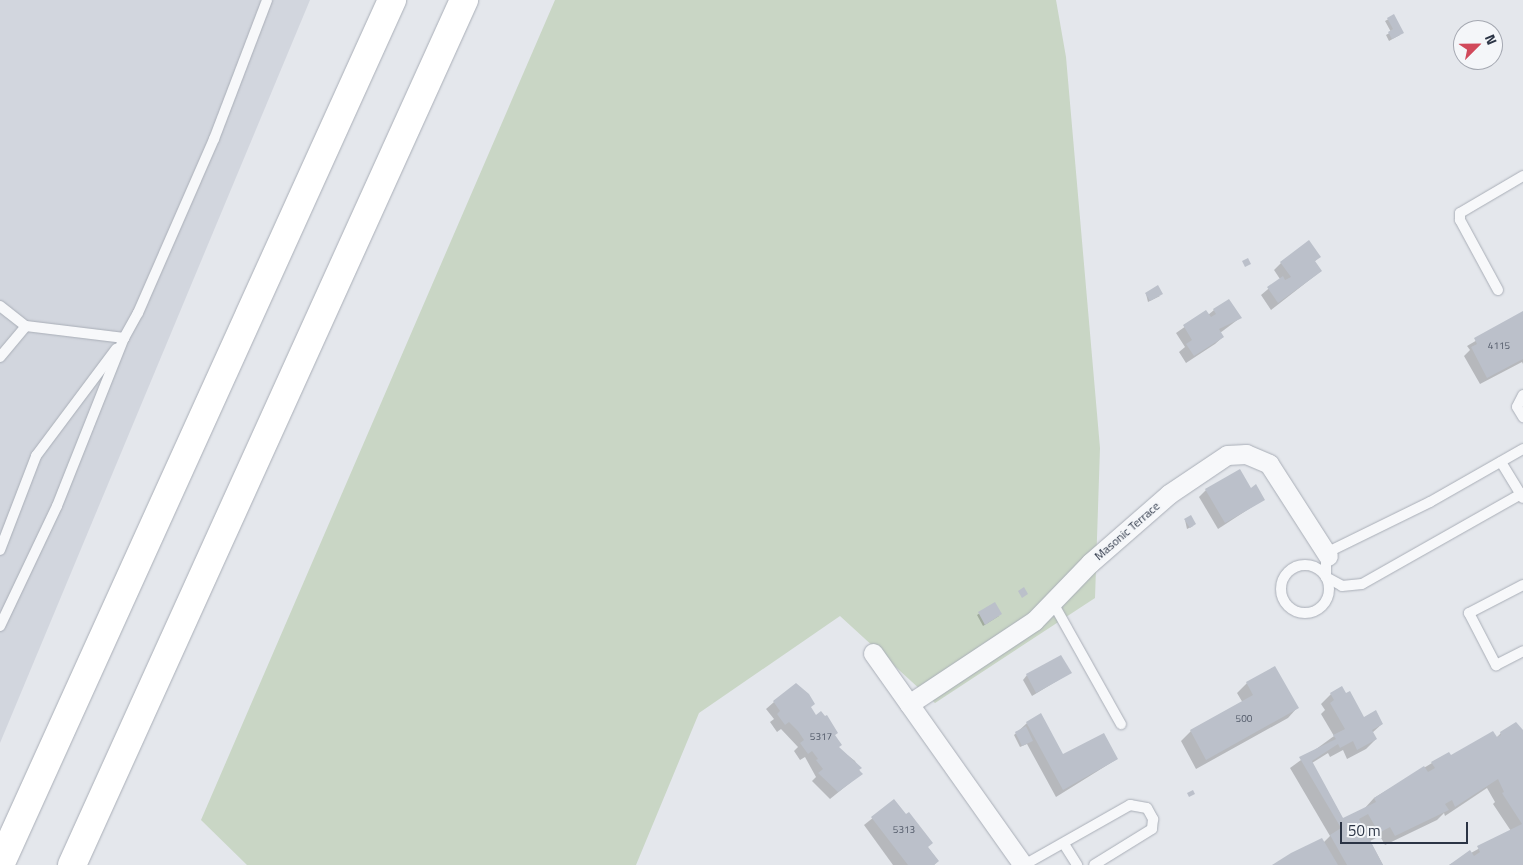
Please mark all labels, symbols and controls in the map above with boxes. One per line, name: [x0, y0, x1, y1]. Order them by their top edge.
north arrow: [1453, 20, 1503, 70]
text: N: [1480, 31, 1503, 48]
house number: 4115: [1488, 340, 1510, 352]
street label: Masonic Terrace: [1091, 499, 1163, 563]
house number: 500: [1236, 713, 1252, 725]
house number: 5317: [810, 731, 832, 743]
scale bar: [1343, 812, 1470, 844]
text: 50 m: [1348, 819, 1381, 842]
house number: 5313: [893, 824, 915, 836]

